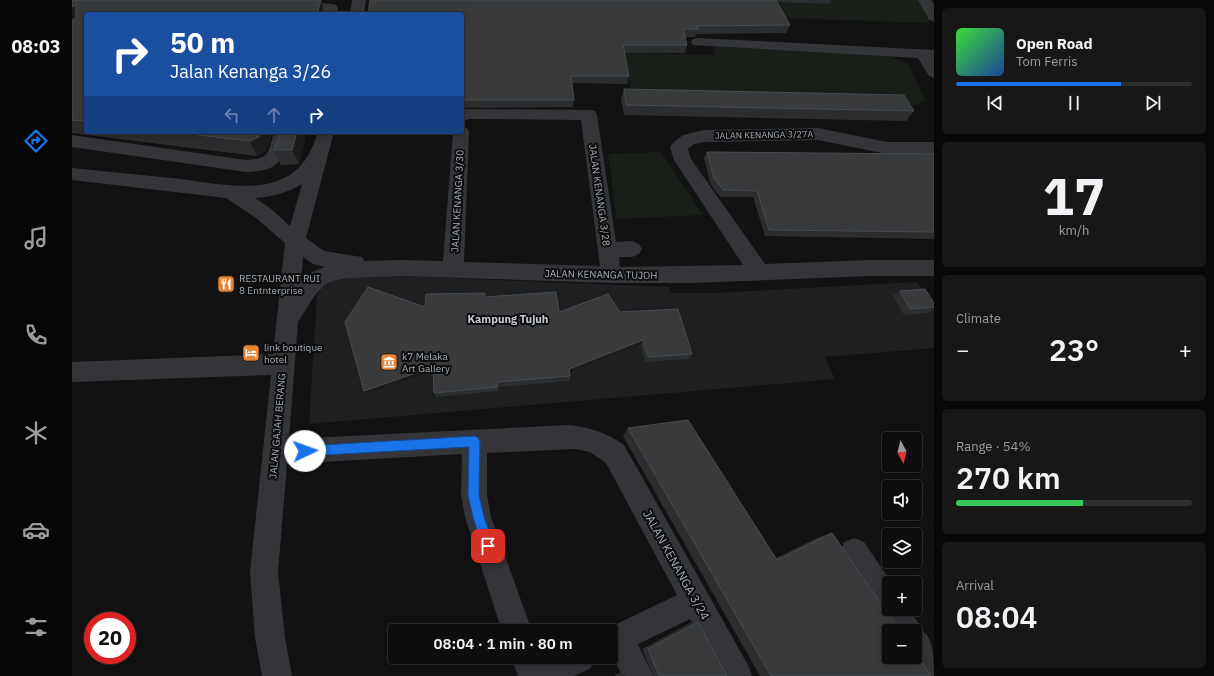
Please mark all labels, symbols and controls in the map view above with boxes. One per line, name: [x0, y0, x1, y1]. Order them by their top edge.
text: 50 m: [170, 24, 235, 61]
icon: right: [104, 28, 156, 80]
text: Open Road: [1016, 34, 1093, 53]
text: 08:03: [11, 35, 61, 58]
text: Tom Ferris: [1016, 53, 1078, 70]
text: Jalan Kenanga 3/26: [170, 60, 331, 83]
icon: previous: [984, 92, 1006, 114]
icon: pause: [1063, 92, 1085, 114]
icon: next: [1142, 92, 1164, 114]
icon: left: [221, 104, 243, 126]
icon: ahead: [263, 104, 285, 126]
icon: right: [305, 104, 327, 126]
icon: directions: [22, 127, 50, 155]
street label: JALAN KENANGA 3/27A: [715, 128, 813, 141]
street label: JALAN KENANGA 3/28: [586, 143, 613, 247]
street label: JALAN KENANGA 3/30: [448, 149, 467, 253]
text: 17: [1043, 162, 1105, 229]
text: km/h: [1059, 222, 1089, 239]
icon: music: [22, 224, 50, 252]
street label: JALAN KENANGA TUJOH: [545, 267, 657, 282]
place label: RESTAURANT RUI 8 Entnterprise: [239, 272, 320, 297]
restaurant icon: RESTAURANT RUI 8 Entnterprise: [216, 274, 236, 294]
text: Climate: [956, 310, 1001, 327]
district label: Kampung Tujuh: [468, 312, 548, 326]
icon: phone: [22, 321, 50, 349]
text: 23°: [1049, 330, 1099, 369]
text: −: [956, 335, 969, 364]
text: +: [1179, 335, 1192, 364]
place label: link boutique hotel: [264, 341, 323, 366]
hotel icon: link boutique hotel: [241, 343, 261, 363]
place label: k7 Melaka Art Gallery: [402, 350, 450, 375]
museum icon: k7 Melaka Art Gallery: [379, 352, 399, 372]
street label: JALAN GAJAH BERANG: [266, 373, 289, 479]
icon: climate: [22, 419, 50, 447]
position arrow: [284, 430, 326, 472]
north arrow: [882, 432, 922, 472]
map controls: [882, 432, 922, 664]
text: Range · 54%: [956, 438, 1030, 455]
text: 270 km: [956, 458, 1061, 497]
button: sound: [882, 480, 922, 520]
street label: JALAN KENANGA 3/24: [640, 507, 713, 622]
icon: car: [22, 516, 50, 544]
button: layers: [882, 528, 922, 568]
pin: [471, 529, 505, 563]
icon: arrive: [477, 535, 499, 557]
button: +: [882, 576, 922, 616]
text: Arrival: [956, 577, 994, 594]
text: 08:04: [956, 597, 1038, 636]
speed limit sign: 20: [84, 612, 136, 664]
icon: filters: [22, 613, 50, 641]
button: −: [882, 624, 922, 664]
text: 08:04 · 1 min · 80 m: [433, 634, 573, 653]

